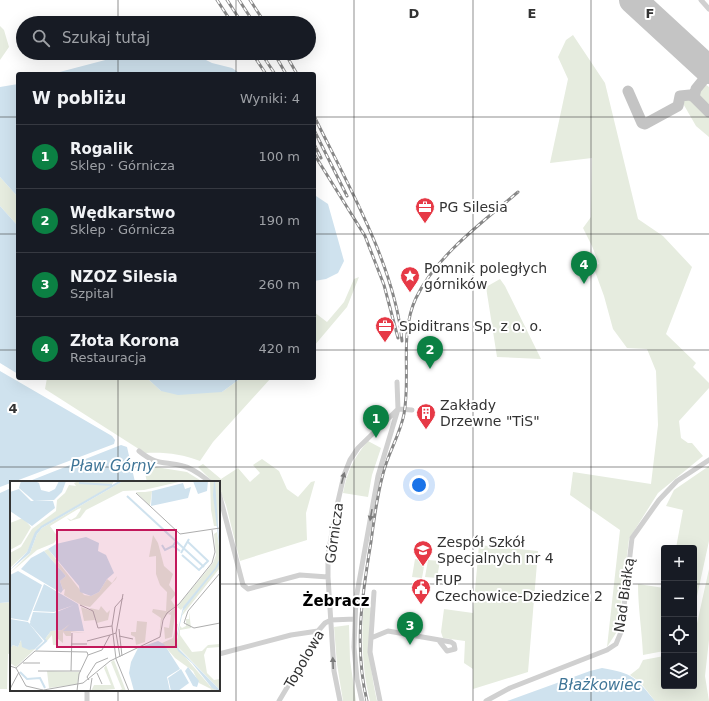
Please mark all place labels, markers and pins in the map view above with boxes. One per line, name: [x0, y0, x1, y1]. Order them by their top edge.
office icon: PG Silesia: [414, 196, 436, 224]
place label: PG Silesia: [439, 199, 508, 215]
pin: 4: [571, 251, 597, 284]
place label: Pomnik poległych górników: [424, 260, 547, 292]
place icon: Pomnik poległych górników: [399, 265, 421, 293]
office icon: Spiditrans Sp. z o. o.: [374, 315, 396, 343]
place label: Spiditrans Sp. z o. o.: [399, 318, 542, 334]
pin: 2: [417, 336, 443, 369]
place label: Zakłady Drzewne "TiS": [440, 397, 540, 429]
building icon: Zakłady Drzewne "TiS": [415, 402, 437, 430]
pin: 1: [363, 405, 389, 438]
place label: Zespół Szkół Specjalnych nr 4: [437, 534, 554, 566]
school or university icon: Zespół Szkół Specjalnych nr 4: [412, 539, 434, 567]
place label: FUP Czechowice-Dziedzice 2: [435, 572, 603, 604]
public building icon: FUP Czechowice-Dziedzice 2: [410, 577, 432, 605]
pin: 3: [397, 612, 423, 645]

